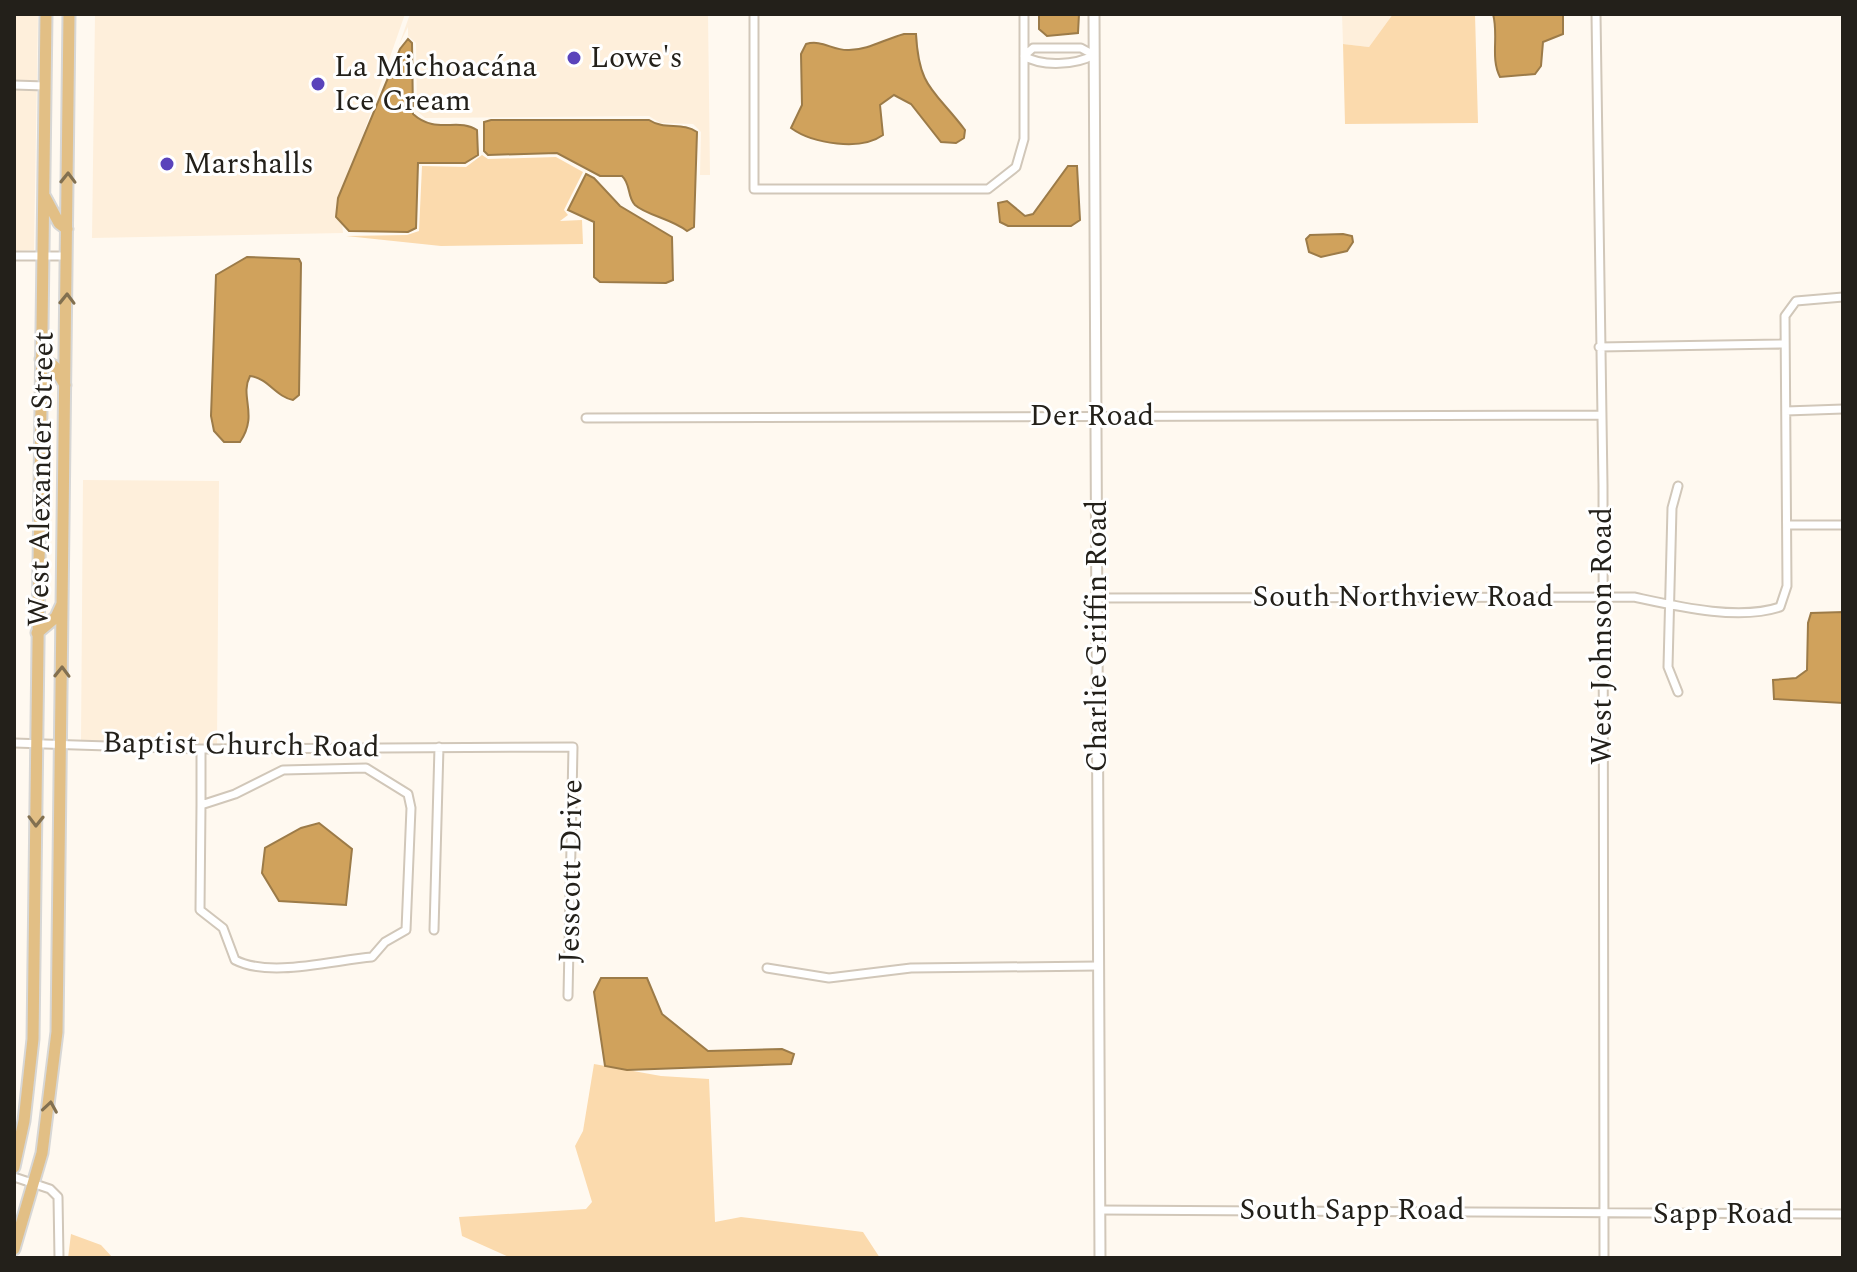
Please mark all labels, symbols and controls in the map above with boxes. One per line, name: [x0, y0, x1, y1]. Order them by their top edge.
place label: Lowe's: [590, 35, 683, 81]
place label: La Michoacána Ice Cream: [334, 44, 537, 124]
marker: Lowe's: [565, 49, 583, 67]
marker: La Michoacána Ice Cream: [309, 75, 327, 93]
place label: Marshalls: [183, 141, 314, 187]
marker: Marshalls: [158, 155, 176, 173]
one-way arrow: [59, 171, 76, 184]
one-way arrow: [58, 292, 75, 305]
street label: West Alexander Street: [15, 331, 67, 627]
street label: Der Road: [1030, 393, 1154, 439]
street label: Charlie Griffin Road: [1074, 500, 1120, 772]
street label: West Johnson Road: [1579, 507, 1625, 765]
street label: South Northview Road: [1252, 574, 1554, 620]
one-way arrow: [54, 665, 71, 678]
street label: Baptist Church Road: [102, 720, 380, 770]
street label: Jesscott Drive: [546, 779, 596, 963]
one-way arrow: [27, 815, 45, 828]
one-way arrow: [41, 1100, 58, 1114]
street label: South Sapp Road: [1239, 1187, 1465, 1233]
street label: Sapp Road: [1653, 1191, 1793, 1237]

